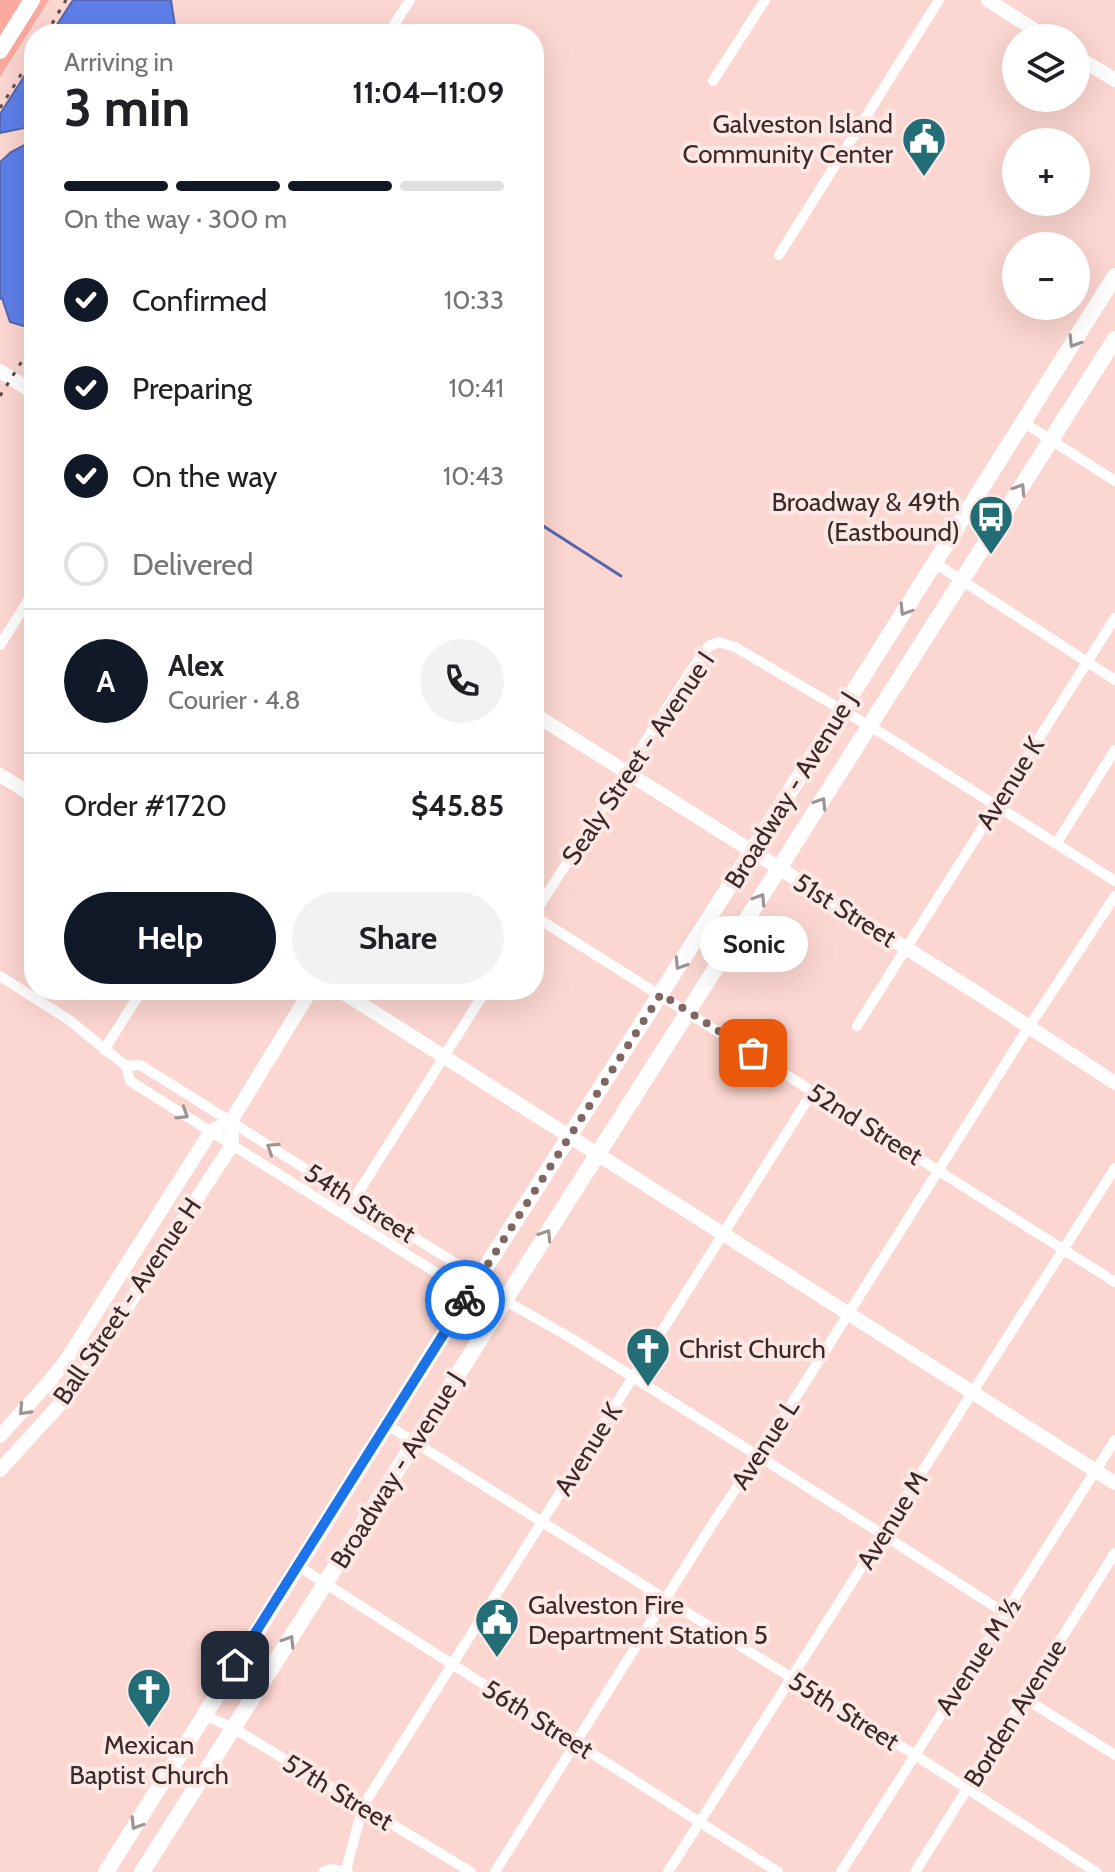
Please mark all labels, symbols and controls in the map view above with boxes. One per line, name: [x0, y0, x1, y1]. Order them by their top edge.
map controls: [1002, 24, 1090, 320]
button: layers: [1002, 24, 1090, 112]
text: Arriving in: [64, 46, 174, 78]
text: 11:04–11:09: [352, 74, 504, 111]
text: 3 min: [64, 76, 190, 139]
place label: Galveston Island Community Center: [683, 108, 894, 170]
public building icon: Galveston Island Community Center: [900, 115, 948, 178]
button: +: [1002, 128, 1090, 216]
text: On the way · 300 m: [64, 203, 287, 235]
button: −: [1002, 232, 1090, 320]
icon: check: [64, 278, 108, 322]
text: Confirmed: [132, 282, 267, 319]
text: 10:33: [444, 284, 504, 316]
one-way arrow: [1068, 333, 1083, 348]
icon: check: [64, 366, 108, 410]
text: Preparing: [132, 370, 252, 407]
text: 10:41: [448, 372, 504, 404]
icon: check: [64, 454, 108, 498]
text: On the way: [132, 458, 277, 495]
text: 10:43: [443, 460, 504, 492]
one-way arrow: [1010, 483, 1025, 498]
place label: Broadway & 49th (Eastbound): [771, 486, 960, 548]
bus stop icon: Broadway & 49th (Eastbound): [967, 493, 1015, 556]
text: Delivered: [132, 546, 253, 583]
one-way arrow: [900, 601, 915, 615]
button: phone: [420, 639, 504, 723]
street label: Sealy Street - Avenue I: [555, 645, 721, 871]
text: Alex: [168, 647, 224, 684]
text: A: [97, 663, 115, 700]
text: Courier · 4.8: [168, 684, 301, 716]
street label: Broadway - Avenue J: [718, 686, 864, 894]
street label: Avenue K: [969, 731, 1051, 835]
text: Order #1720: [64, 787, 227, 824]
text: $45.85: [411, 787, 504, 824]
one-way arrow: [811, 797, 826, 812]
street label: 51st Street: [788, 866, 902, 954]
button: Help: [64, 892, 276, 984]
button: Share: [292, 892, 504, 984]
one-way arrow: [750, 893, 765, 908]
callout: Sonic: [699, 917, 807, 973]
text: Sonic: [723, 928, 785, 960]
one-way arrow: [674, 956, 689, 970]
pin: [719, 1019, 787, 1087]
icon: bag: [731, 1031, 775, 1075]
street label: 52nd Street: [802, 1076, 929, 1172]
one-way arrow: [175, 1105, 189, 1120]
one-way arrow: [266, 1142, 281, 1157]
street label: 54th Street: [299, 1156, 422, 1250]
street label: Ball Street - Avenue H: [46, 1192, 208, 1410]
one-way arrow: [537, 1229, 552, 1243]
courier: [425, 1260, 505, 1340]
icon: bike: [443, 1278, 487, 1322]
church icon: Christ Church: [624, 1325, 672, 1388]
place label: Christ Church: [679, 1333, 826, 1365]
street label: Broadway - Avenue J: [324, 1366, 470, 1574]
street label: Avenue L: [724, 1393, 806, 1495]
street label: Avenue K: [547, 1397, 629, 1501]
one-way arrow: [20, 1400, 34, 1415]
street label: Avenue M: [849, 1465, 935, 1575]
place label: Galveston Fire Department Station 5: [528, 1589, 768, 1651]
street label: Avenue M ½: [928, 1592, 1028, 1720]
public building icon: Galveston Fire Department Station 5: [473, 1596, 521, 1659]
pin: [201, 1631, 269, 1699]
street label: Borden Avenue: [957, 1633, 1073, 1793]
one-way arrow: [279, 1635, 294, 1649]
icon: home: [213, 1643, 257, 1687]
street label: 55th Street: [783, 1665, 905, 1757]
church icon: Mexican Baptist Church: [125, 1666, 173, 1729]
street label: 56th Street: [477, 1672, 599, 1766]
place label: Mexican Baptist Church: [69, 1729, 229, 1791]
street label: 57th Street: [277, 1747, 399, 1837]
one-way arrow: [130, 1815, 146, 1830]

